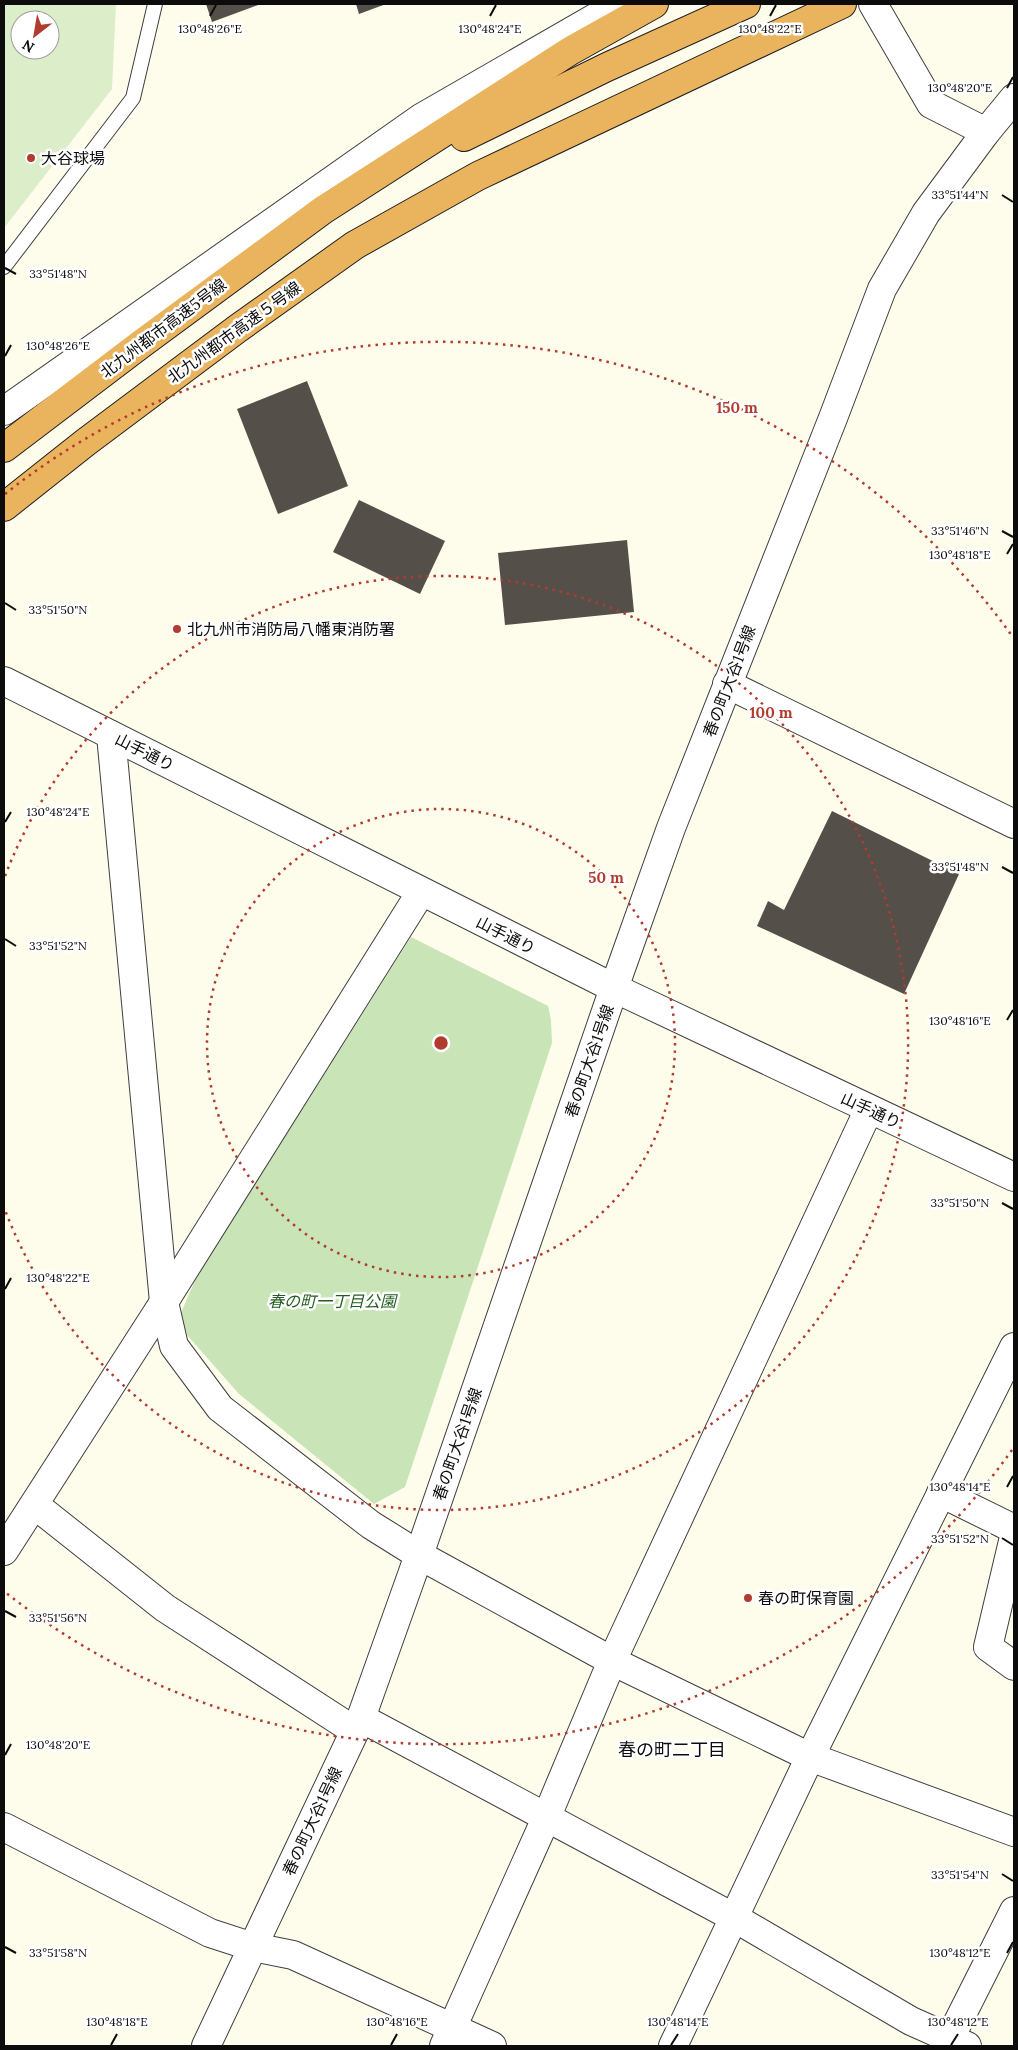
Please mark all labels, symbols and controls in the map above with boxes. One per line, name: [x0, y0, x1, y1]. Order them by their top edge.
north arrow: [10, 10, 60, 60]
text: 130°48'26"E: [178, 21, 242, 36]
text: 130°48'24"E: [459, 21, 521, 36]
text: 130°48'22"E: [738, 21, 802, 36]
text: N: [19, 36, 38, 57]
text: 130°48'20"E: [928, 80, 992, 95]
place label: 大谷球場: [41, 148, 105, 168]
marker: 大谷球場: [25, 152, 37, 164]
text: 33°51'44"N: [931, 187, 989, 202]
text: 33°51'48"N: [29, 266, 87, 281]
street label: 北九州都市高速5号線: [96, 274, 230, 382]
street label: 北九州都市高速５号線: [163, 277, 305, 387]
text: 130°48'26"E: [26, 338, 90, 353]
text: 150 m: [716, 398, 758, 417]
text: 33°51'46"N: [931, 523, 989, 538]
text: 130°48'18"E: [929, 547, 991, 562]
text: 33°51'50"N: [29, 602, 87, 617]
place label: 北九州市消防局八幡東消防署: [187, 619, 395, 639]
street label: 春の町大谷1号線: [699, 622, 759, 740]
marker: 北九州市消防局八幡東消防署: [171, 623, 183, 635]
text: 100 m: [750, 703, 793, 722]
street label: 山手通り: [112, 729, 178, 775]
text: 130°48'24"E: [27, 804, 89, 819]
text: 33°51'48"N: [931, 859, 989, 874]
text: 50 m: [588, 868, 624, 887]
street label: 山手通り: [473, 912, 539, 958]
text: 33°51'52"N: [29, 938, 87, 953]
street label: 春の町大谷1号線: [560, 1002, 618, 1120]
text: 130°48'16"E: [929, 1013, 991, 1028]
centre of rings: [432, 1034, 450, 1052]
street label: 山手通り: [838, 1087, 904, 1133]
text: 33°51'50"N: [931, 1195, 989, 1210]
text: 130°48'22"E: [26, 1270, 90, 1285]
park label: 春の町一丁目公園: [268, 1291, 398, 1311]
street label: 春の町大谷1号線: [428, 1385, 486, 1503]
text: 130°48'14"E: [929, 1479, 991, 1494]
text: 33°51'52"N: [931, 1531, 989, 1546]
place label: 春の町保育園: [758, 1588, 854, 1608]
marker: 春の町保育園: [742, 1592, 754, 1604]
text: 33°51'56"N: [29, 1610, 87, 1625]
text: 130°48'20"E: [26, 1737, 90, 1752]
district label: 春の町二丁目: [618, 1738, 726, 1761]
street label: 春の町大谷1号線: [278, 1763, 346, 1879]
text: 33°51'54"N: [931, 1867, 989, 1882]
text: 33°51'58"N: [29, 1945, 87, 1960]
text: 130°48'12"E: [929, 1945, 991, 1960]
text: 130°48'18"E: [86, 2014, 148, 2029]
text: 130°48'16"E: [366, 2014, 428, 2029]
text: 130°48'14"E: [647, 2014, 709, 2029]
text: 130°48'12"E: [927, 2014, 989, 2029]

